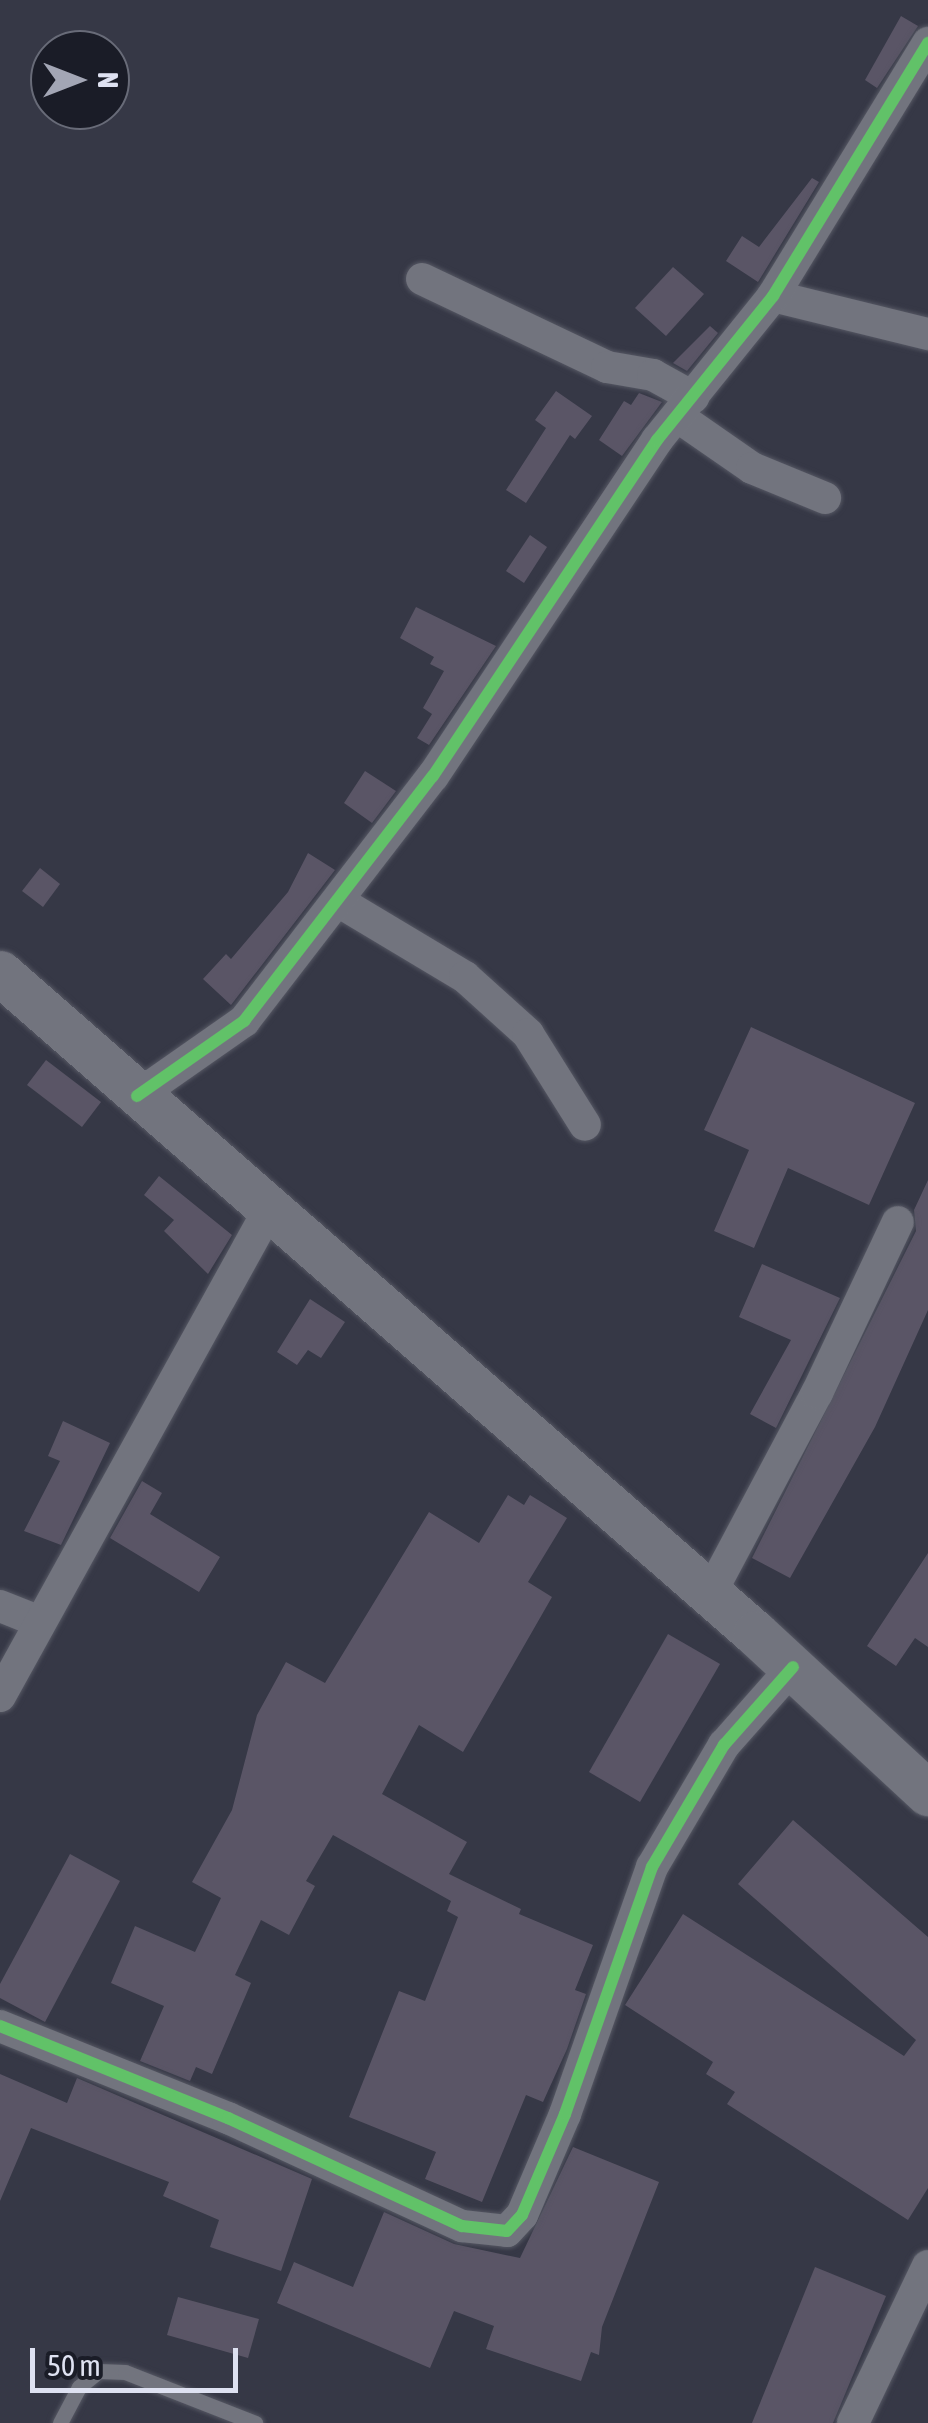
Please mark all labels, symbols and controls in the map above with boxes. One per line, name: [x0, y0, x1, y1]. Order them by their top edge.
north arrow: [30, 30, 130, 130]
text: N: [92, 72, 124, 88]
scale bar: [35, 2328, 242, 2390]
text: 50 m: [47, 2348, 101, 2382]

